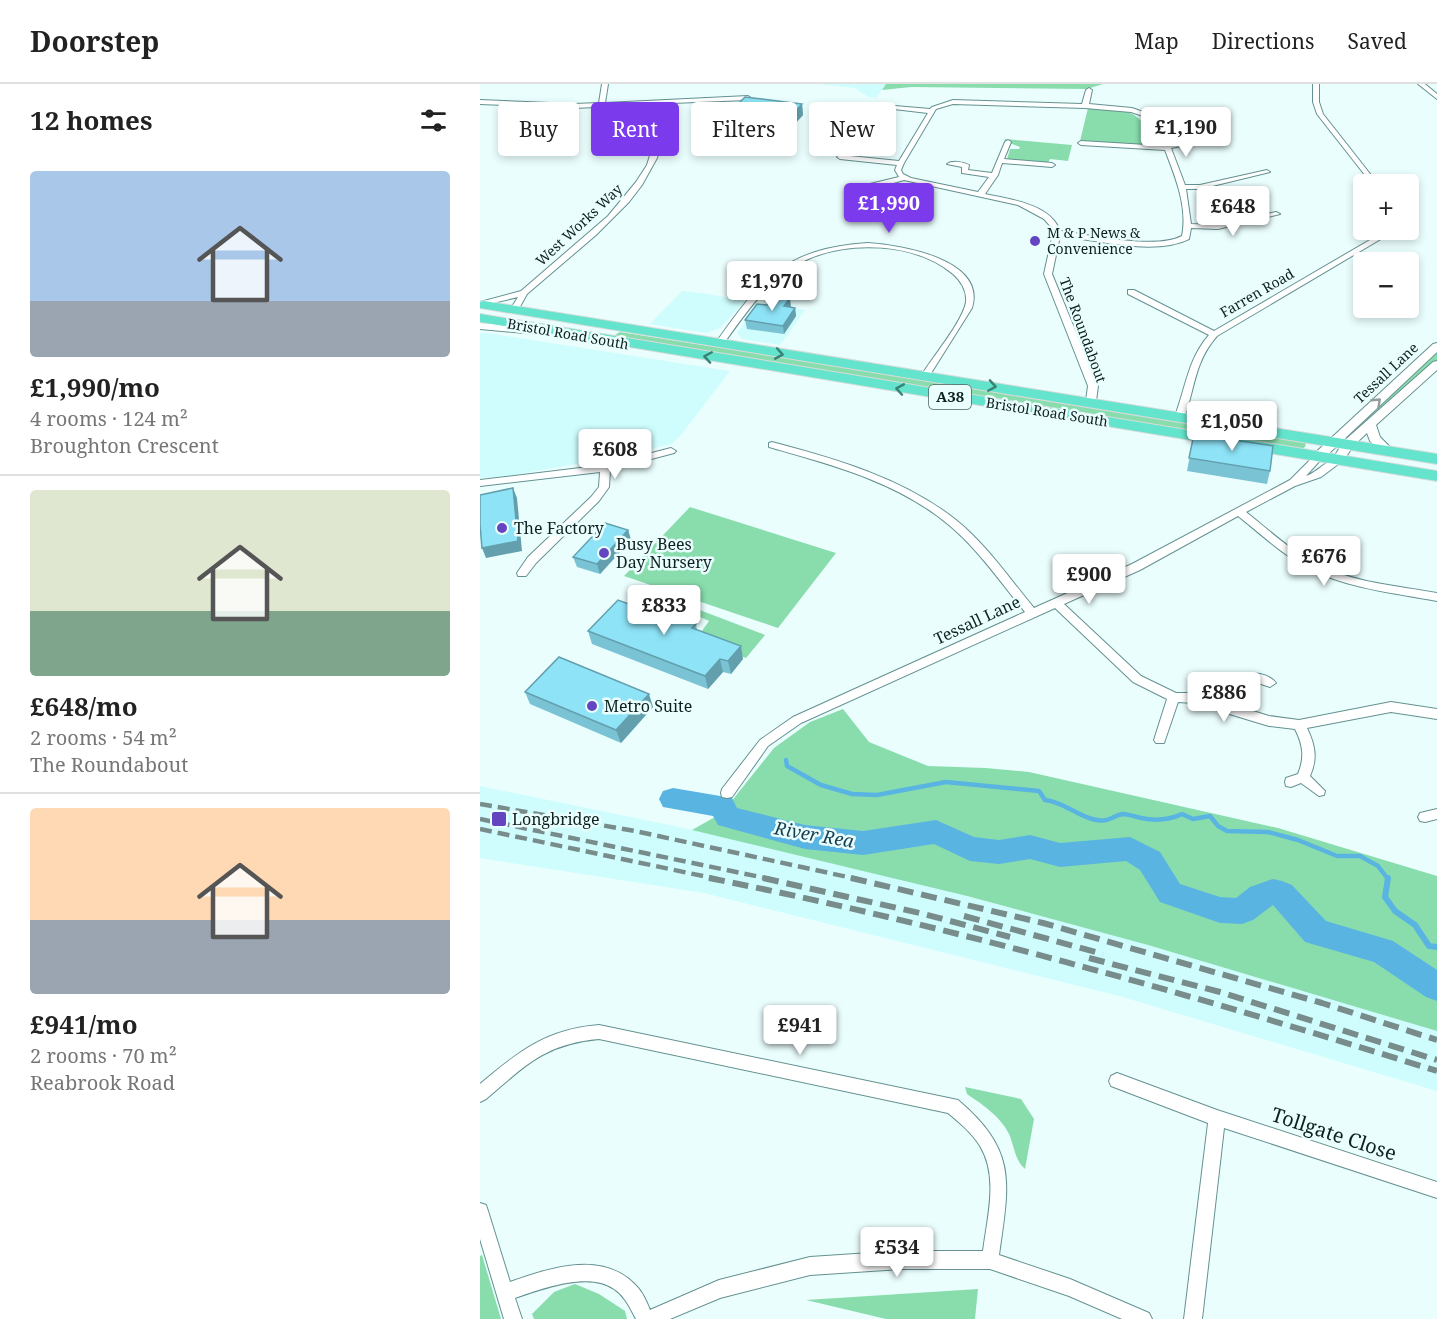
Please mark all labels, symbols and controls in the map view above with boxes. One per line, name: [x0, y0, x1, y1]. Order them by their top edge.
text: Doorstep: [30, 22, 159, 60]
text: Map: [1134, 27, 1179, 55]
text: Directions: [1212, 27, 1314, 55]
text: Saved: [1347, 27, 1407, 55]
text: 12 homes: [30, 102, 152, 138]
chip: Buy: [498, 102, 579, 156]
chip: Rent: [591, 102, 679, 156]
chip: Filters: [691, 102, 797, 156]
chip: New: [809, 102, 896, 156]
icon: filters: [417, 104, 450, 137]
pin: £1,190: [1137, 107, 1235, 158]
text: £1,190: [1155, 113, 1217, 140]
map controls: [1353, 174, 1419, 318]
button: +: [1353, 174, 1419, 240]
street label: West Works Way: [531, 179, 626, 270]
pin: £1,990: [840, 183, 938, 234]
pin: £648: [1197, 186, 1269, 237]
text: £1,990: [858, 189, 920, 216]
text: £648: [1210, 192, 1256, 219]
icon: home: [186, 210, 294, 318]
place label: M & P News & Convenience: [1047, 223, 1141, 258]
marker: M & P News & Convenience: [1028, 234, 1042, 248]
button: −: [1353, 252, 1419, 318]
pin: £1,970: [723, 261, 821, 312]
street label: Farren Road: [1216, 263, 1298, 321]
text: £1,970: [741, 267, 803, 294]
street label: The Roundabout: [1056, 275, 1111, 385]
street label: Bristol Road South: [506, 313, 631, 354]
street label: Tessall Lane: [1349, 338, 1422, 407]
one-way arrow: [774, 347, 783, 359]
one-way arrow: [703, 352, 713, 364]
text: £1,990/mo: [30, 369, 160, 405]
one-way arrow: [988, 380, 997, 392]
one-way arrow: [896, 383, 906, 396]
road number: A38: [929, 385, 971, 409]
street label: Bristol Road South: [985, 392, 1110, 431]
one-way arrow: [1370, 398, 1380, 409]
pin: £1,050: [1183, 401, 1281, 452]
text: 4 rooms · 124 m²: [30, 405, 188, 432]
text: £1,050: [1201, 407, 1263, 434]
pin: £608: [579, 429, 651, 480]
text: Broughton Crescent: [30, 432, 219, 459]
text: £608: [592, 435, 638, 462]
place label: The Factory: [514, 517, 605, 539]
marker: The Factory: [495, 521, 509, 535]
icon: home: [186, 529, 294, 637]
place label: Busy Bees Day Nursery: [616, 533, 713, 573]
pin: £676: [1288, 536, 1360, 587]
text: £676: [1301, 542, 1347, 569]
marker: Busy Bees Day Nursery: [597, 546, 611, 560]
pin: £900: [1053, 554, 1125, 605]
text: £900: [1066, 560, 1112, 587]
pin: £833: [628, 585, 700, 636]
street label: Tessall Lane: [930, 590, 1024, 650]
text: £833: [641, 591, 687, 618]
pin: £886: [1188, 672, 1260, 723]
text: £886: [1201, 678, 1247, 705]
text: £648/mo: [30, 688, 138, 724]
place label: Metro Suite: [604, 695, 692, 717]
marker: Metro Suite: [585, 699, 599, 713]
text: 2 rooms · 54 m²: [30, 724, 177, 751]
text: The Roundabout: [30, 751, 188, 778]
place label: Longbridge: [512, 808, 600, 830]
marker: Longbridge: [490, 810, 508, 828]
water label: River Rea: [772, 815, 856, 853]
icon: home: [186, 847, 294, 955]
pin: £941: [764, 1005, 836, 1056]
text: £941/mo: [30, 1006, 138, 1042]
text: £941: [777, 1011, 823, 1038]
text: 2 rooms · 70 m²: [30, 1042, 177, 1069]
text: Reabrook Road: [30, 1069, 175, 1096]
street label: Tollgate Close: [1268, 1101, 1400, 1166]
pin: £534: [861, 1227, 933, 1278]
text: £534: [874, 1233, 920, 1260]

